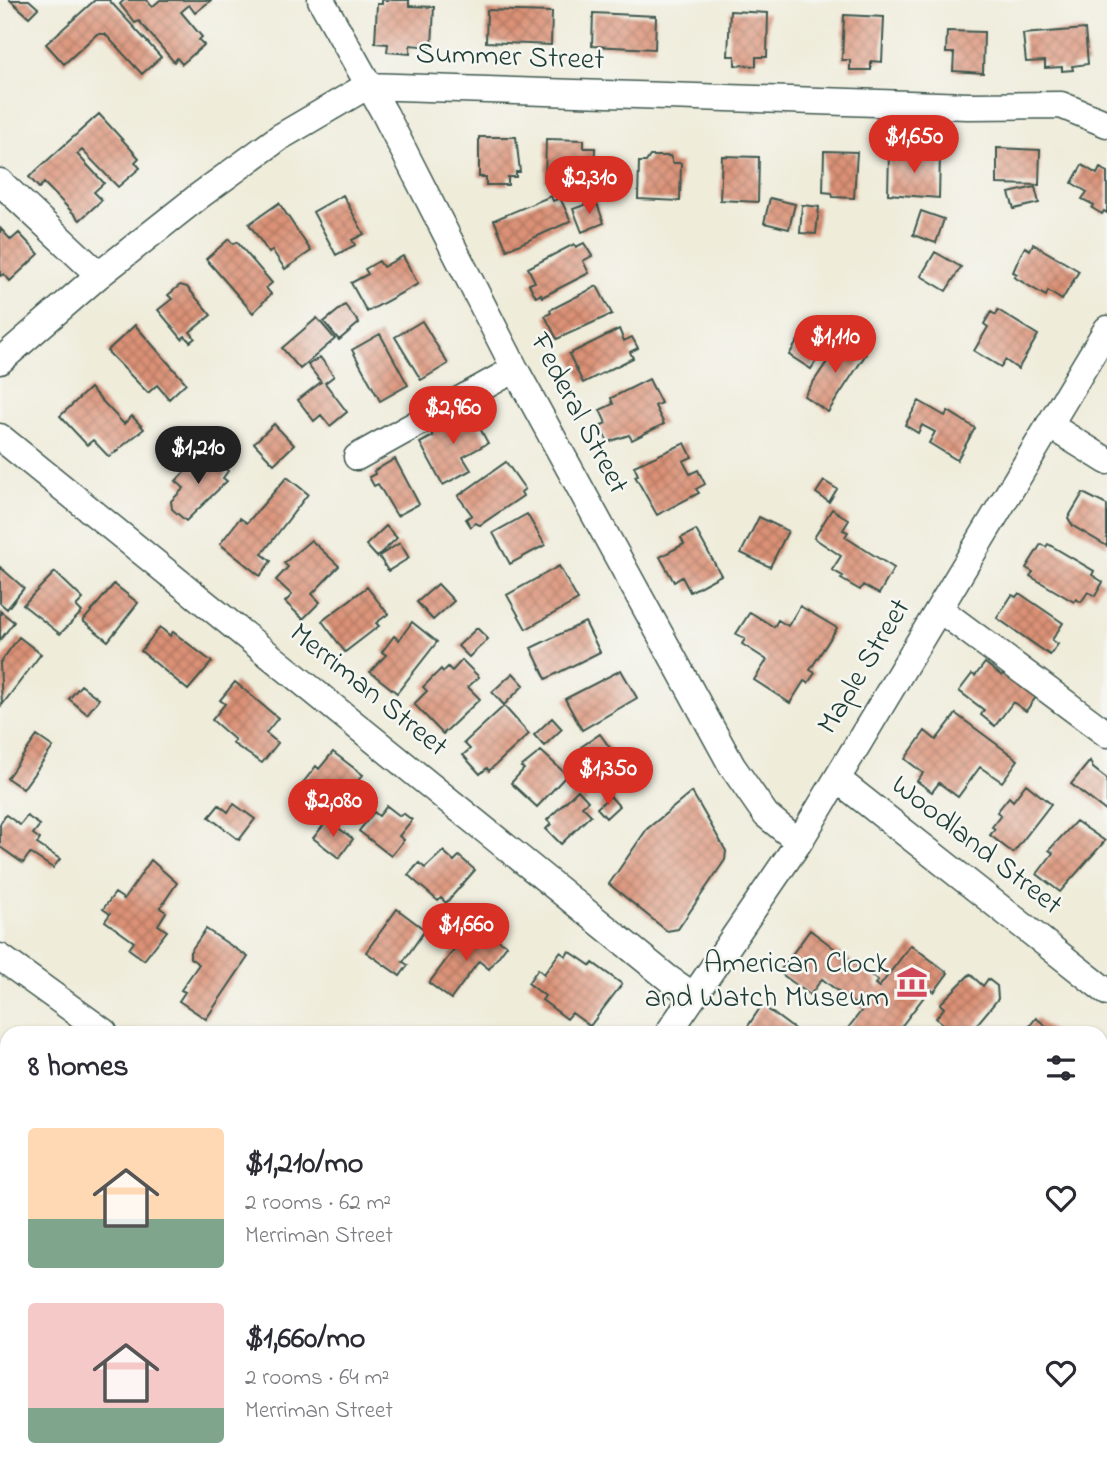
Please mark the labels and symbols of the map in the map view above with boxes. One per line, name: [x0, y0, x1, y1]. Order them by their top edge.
street label: Summer Street: [415, 33, 605, 83]
pin: $1,650: [857, 116, 971, 175]
pin: $2,310: [532, 156, 646, 216]
pin: $1,110: [778, 316, 892, 375]
street label: Federal Street: [517, 325, 639, 502]
pin: $2,960: [396, 386, 510, 446]
pin: $1,210: [141, 426, 255, 486]
street label: Maple Street: [807, 591, 923, 743]
street label: Merriman Street: [279, 613, 457, 769]
pin: $1,350: [551, 748, 665, 807]
street label: Woodland Street: [881, 765, 1071, 927]
pin: $2,080: [276, 780, 390, 839]
pin: $1,660: [409, 904, 523, 963]
place label: American Clock and Watch Museum: [645, 943, 890, 1021]
museum icon: American Clock and Watch Museum: [895, 965, 929, 999]

